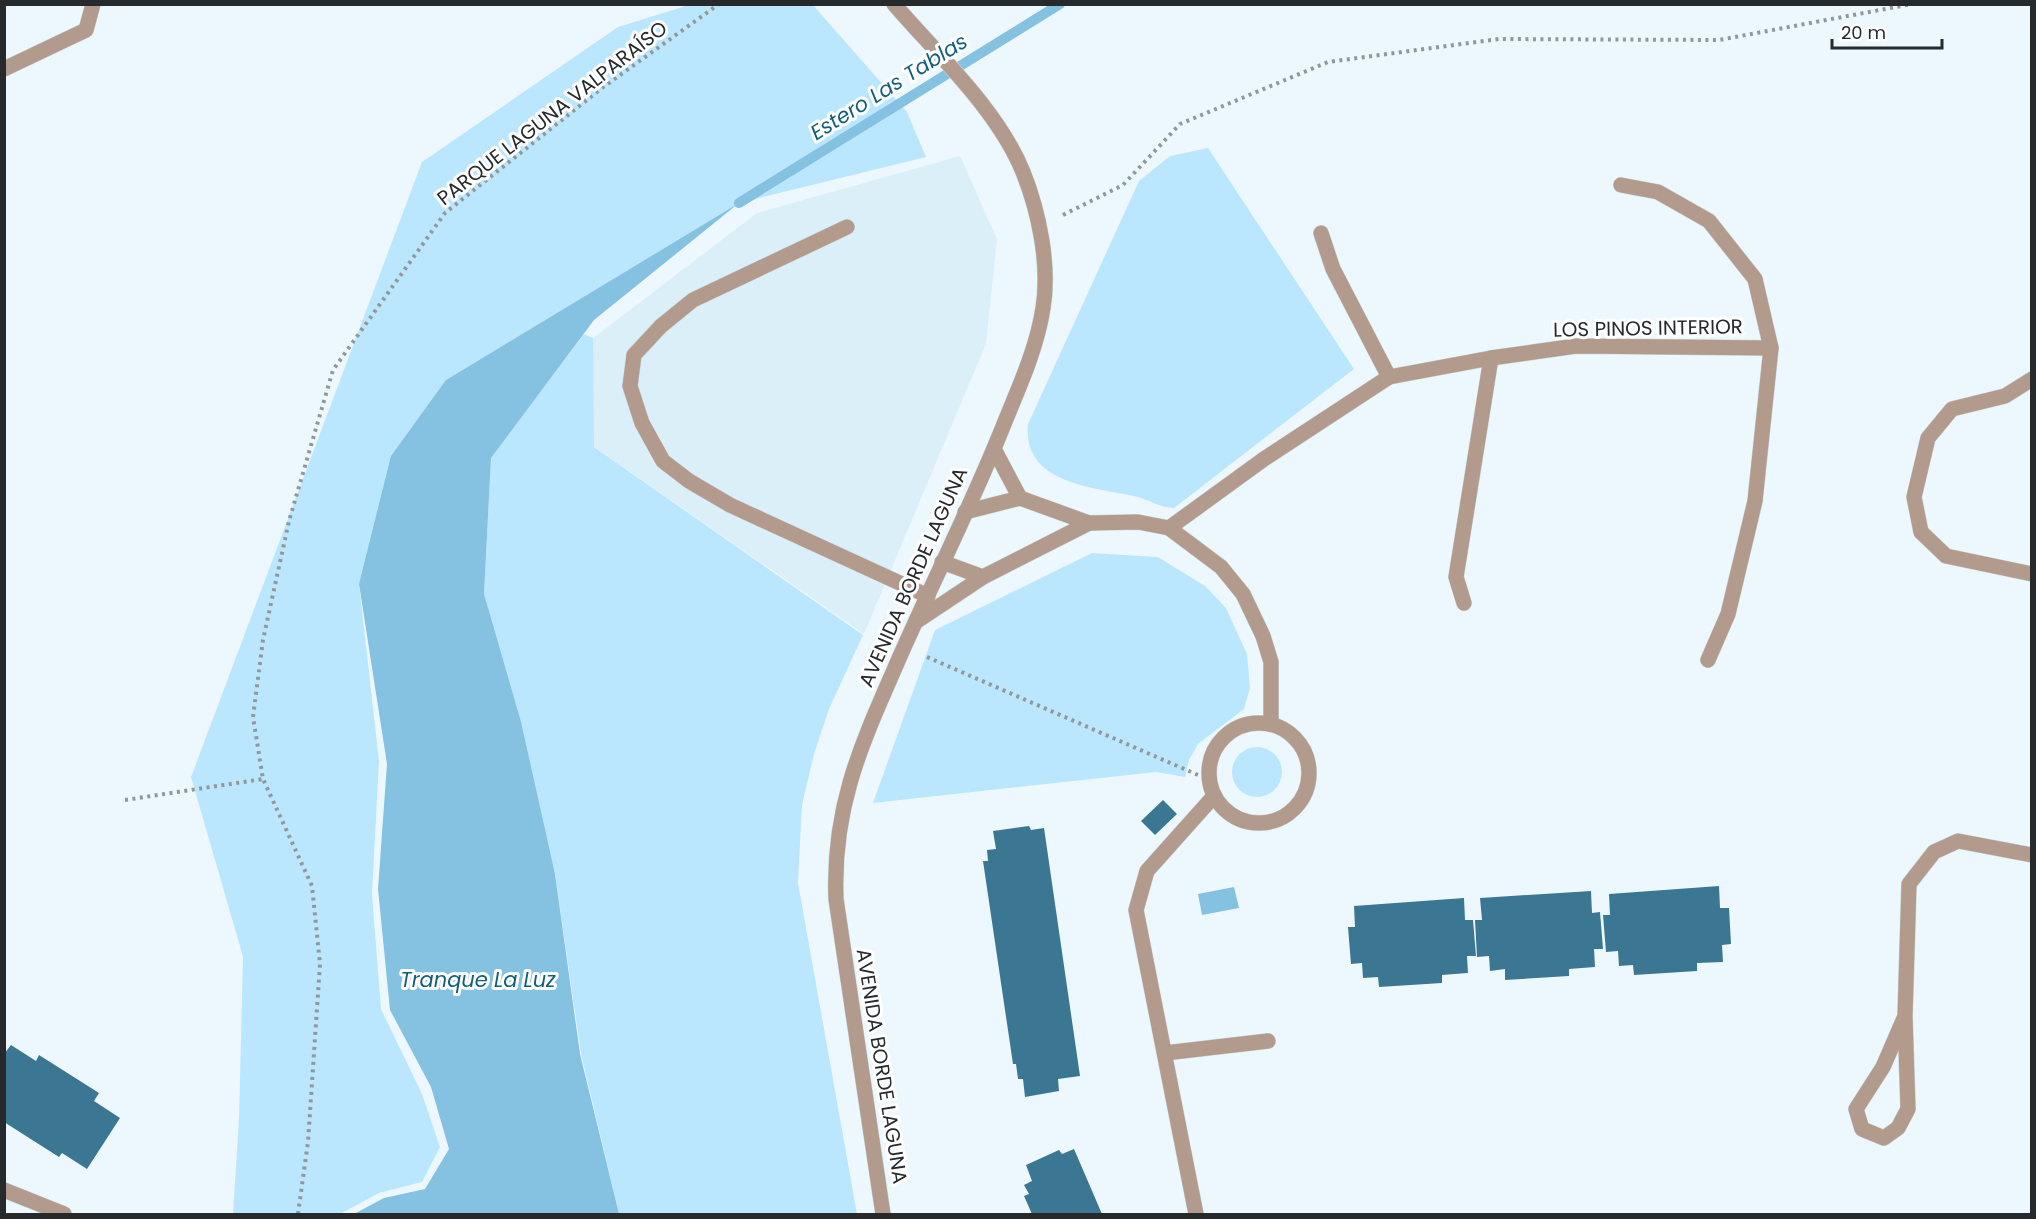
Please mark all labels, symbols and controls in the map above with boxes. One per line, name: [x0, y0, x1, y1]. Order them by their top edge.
scale bar: [1832, 12, 1942, 50]
street label: PARQUE LAGUNA VALPARAÍSO: [431, 14, 673, 212]
text: 20 m: [1841, 20, 1886, 45]
water label: Estero Las Tablas: [805, 26, 973, 147]
street label: LOS PINOS INTERIOR: [1553, 312, 1743, 344]
street label: AVENIDA BORDE LAGUNA: [852, 463, 974, 691]
street label: AVENIDA BORDE LAGUNA: [850, 946, 914, 1186]
water label: Tranque La Luz: [400, 965, 556, 994]

